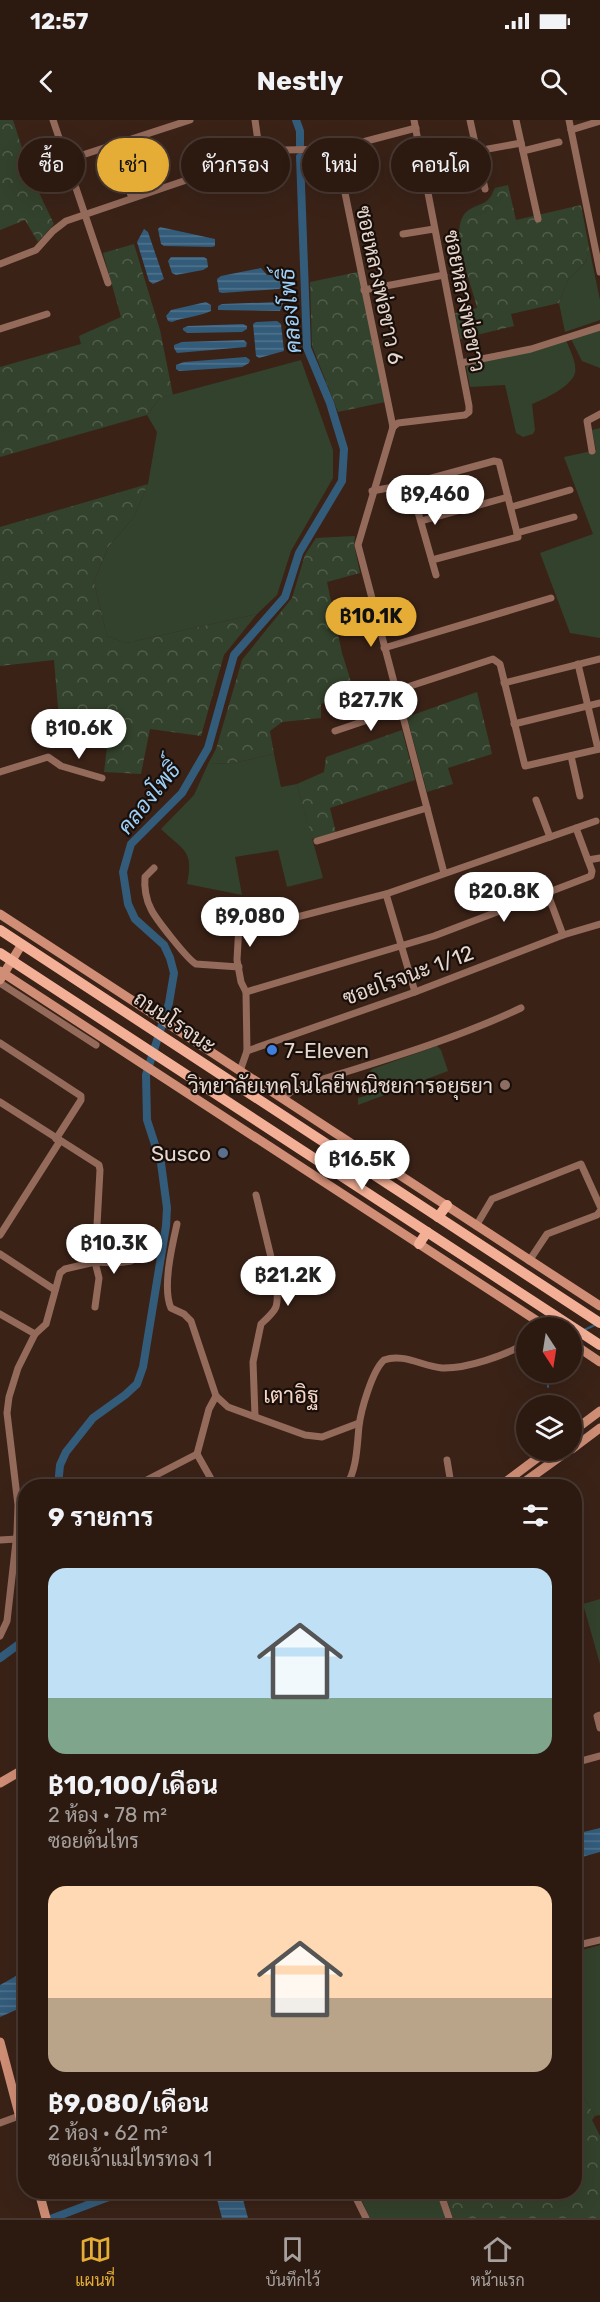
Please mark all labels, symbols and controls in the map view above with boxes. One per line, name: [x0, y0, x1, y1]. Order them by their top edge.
text: 12:57: [30, 8, 88, 35]
icon: back: [30, 65, 63, 98]
text: Nestly: [257, 65, 343, 97]
icon: search: [537, 65, 570, 98]
chip: ซื้อ: [18, 138, 85, 192]
chip: เช่า: [97, 138, 169, 192]
chip: ตัวกรอง: [181, 138, 290, 192]
chip: ใหม่: [302, 138, 379, 192]
chip: คอนโด: [391, 138, 491, 192]
street label: ซอยหลวงพ่อขาว 6: [351, 203, 409, 367]
street label: ซอยหลวงพ่อขาว: [439, 228, 491, 374]
water label: คลองโพธิ์: [267, 264, 307, 355]
pin: ฿9,460: [386, 475, 484, 526]
text: ฿9,460: [400, 482, 470, 506]
pin: ฿10.1K: [322, 597, 420, 648]
text: ฿10.1K: [339, 604, 403, 628]
pin: ฿27.7K: [322, 681, 420, 732]
text: ฿27.7K: [338, 688, 404, 712]
pin: ฿10.6K: [30, 709, 128, 760]
text: ฿10.6K: [45, 716, 113, 740]
water label: คลองโพธิ์: [107, 750, 189, 840]
pin: ฿20.8K: [455, 872, 553, 923]
text: ฿20.8K: [469, 879, 539, 903]
pin: ฿9,080: [201, 897, 299, 948]
text: ฿9,080: [215, 904, 285, 928]
street label: ซอยโรจนะ 1/12: [339, 940, 477, 1010]
street label: ถนนโรจนะ: [129, 986, 221, 1058]
place label: 7-Eleven: [284, 1038, 369, 1063]
marker: 7-Eleven: [265, 1043, 279, 1057]
place label: วิทยาลัยเทคโนโลยีพณิชยการอยุธยา: [187, 1073, 493, 1100]
marker: วิทยาลัยเทคโนโลยีพณิชยการอยุธยา: [498, 1078, 512, 1092]
pin: ฿16.5K: [313, 1140, 411, 1191]
place label: Susco: [151, 1141, 211, 1166]
marker: Susco: [216, 1146, 230, 1160]
text: ฿16.5K: [329, 1147, 395, 1171]
pin: ฿10.3K: [65, 1224, 163, 1275]
text: ฿10.3K: [80, 1231, 148, 1255]
pin: ฿21.2K: [239, 1256, 337, 1307]
text: ฿21.2K: [255, 1263, 321, 1287]
north arrow: [516, 1317, 582, 1383]
map controls: [516, 1317, 582, 1461]
district label: เตาอิฐ: [263, 1382, 319, 1411]
button: layers: [516, 1395, 582, 1461]
icon: filters: [519, 1499, 552, 1532]
text: 9 รายการ: [48, 1502, 153, 1533]
icon: home: [246, 1607, 354, 1715]
text: ฿10,100/เดือน: [48, 1770, 218, 1801]
text: 2 ห้อง · 78 m²: [48, 1803, 167, 1827]
text: ซอยต้นไทร: [48, 1829, 139, 1853]
icon: home: [246, 1925, 354, 2033]
text: ฿9,080/เดือน: [48, 2088, 209, 2119]
text: 2 ห้อง · 62 m²: [48, 2121, 168, 2145]
text: ซอยเจ้าแม่ไทรทอง 1: [48, 2147, 212, 2171]
tab: แผนที่: [75, 2233, 115, 2290]
tab: บันทึกไว้: [265, 2233, 320, 2290]
tab: หน้าแรก: [470, 2233, 525, 2290]

